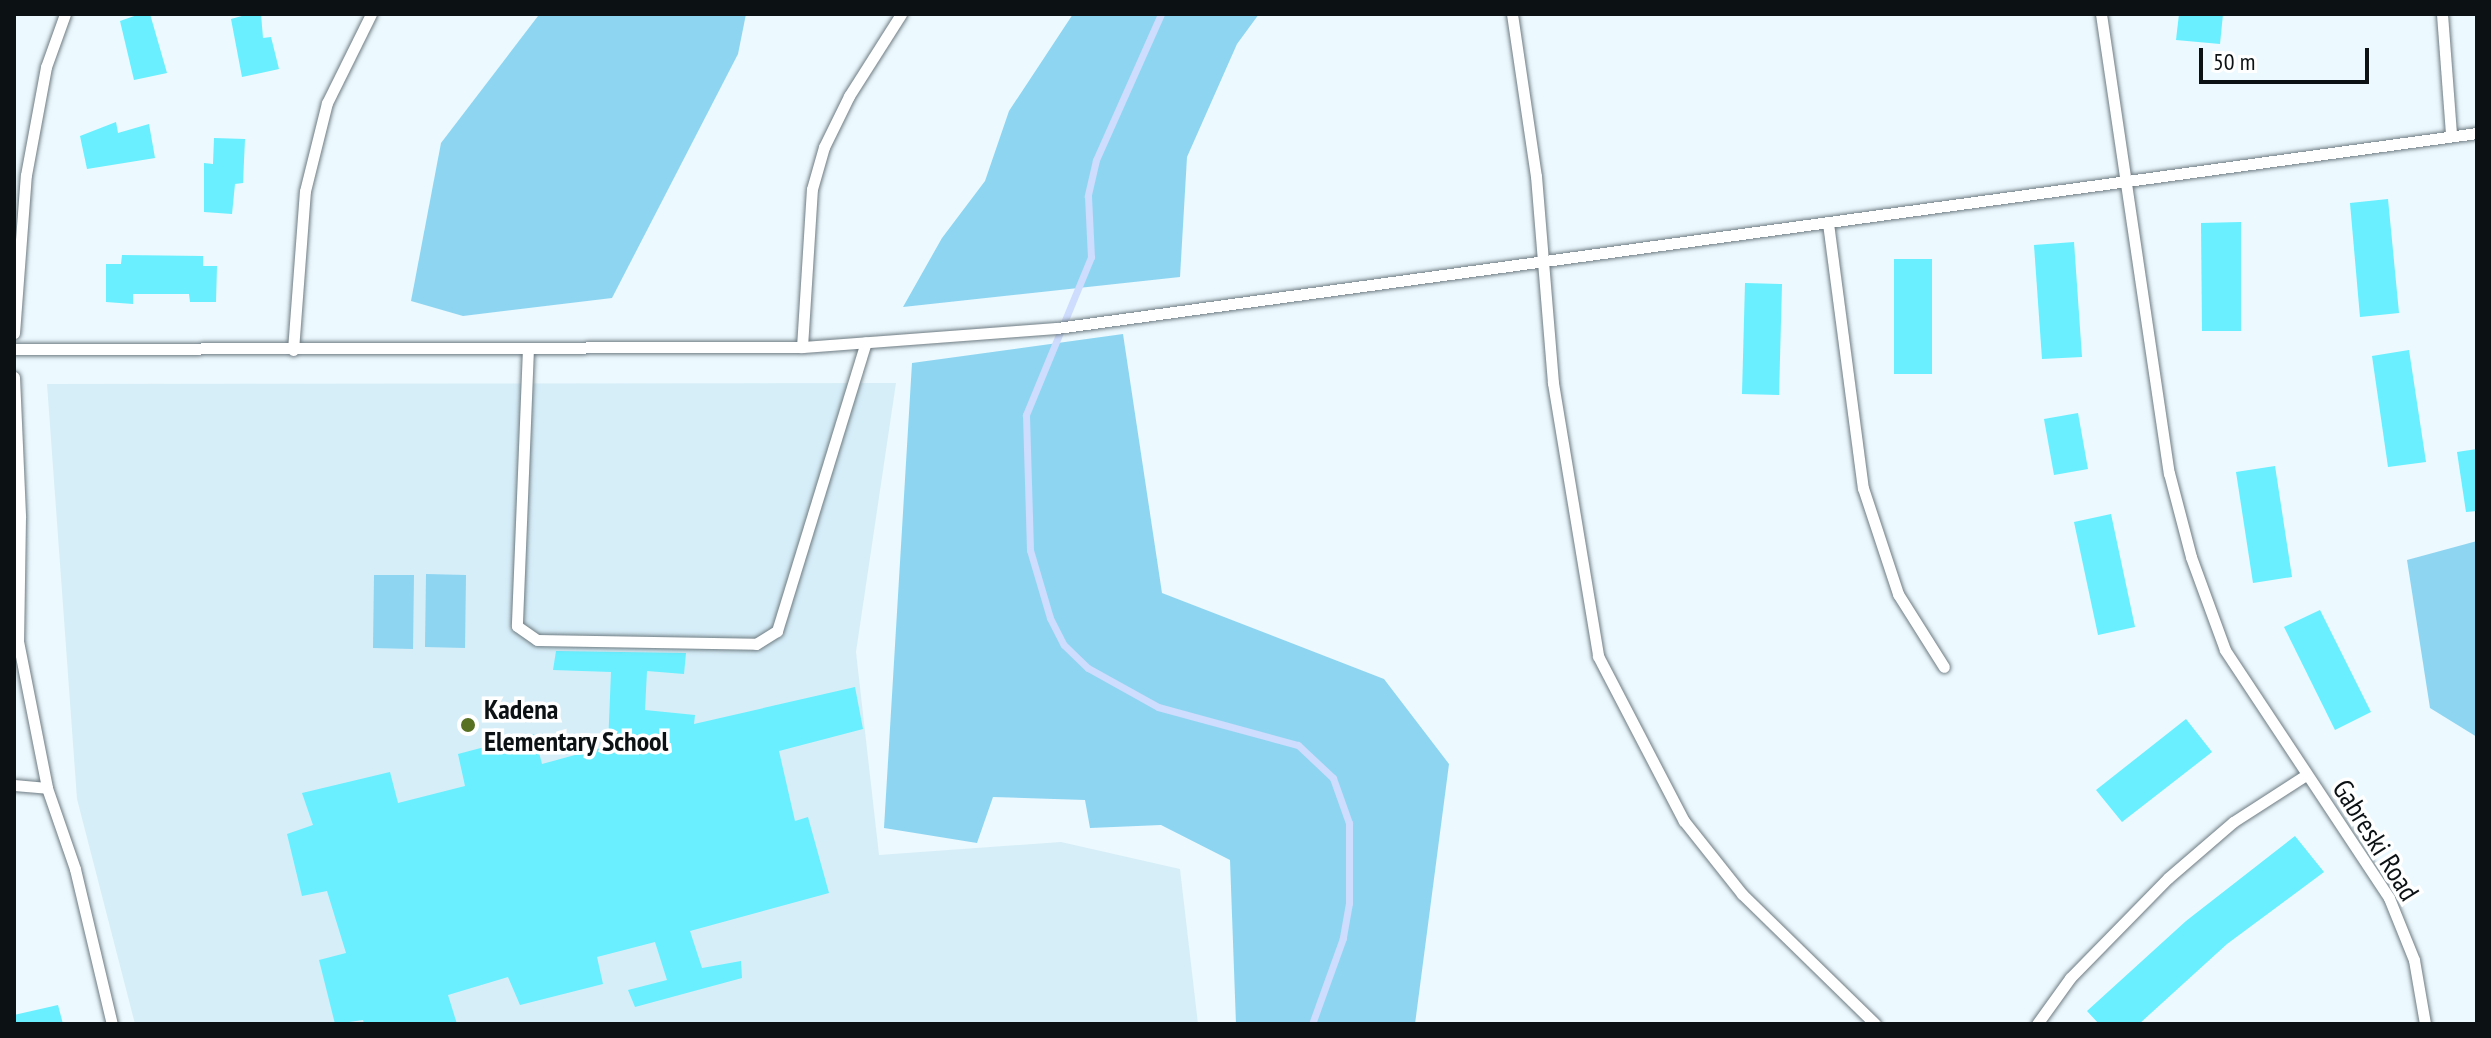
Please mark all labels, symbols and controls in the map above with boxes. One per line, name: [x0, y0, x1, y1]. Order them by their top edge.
scale bar: [2203, 32, 2373, 82]
text: 50 m: [2213, 46, 2255, 77]
place label: Kadena Elementary School: [484, 692, 669, 758]
marker: Kadena Elementary School: [459, 716, 477, 734]
street label: Gabreski Road: [2326, 773, 2426, 907]

